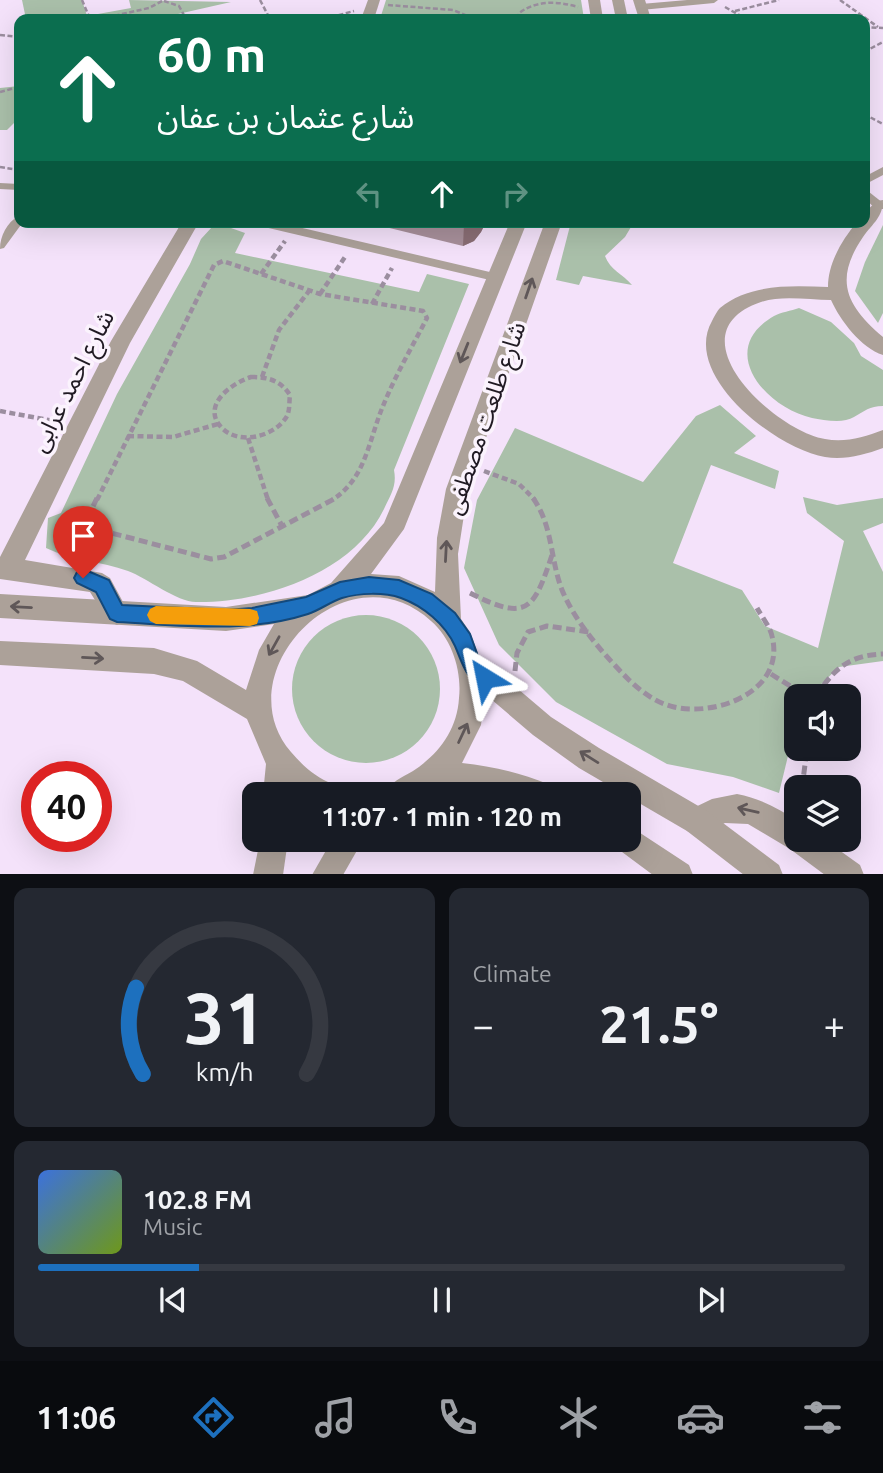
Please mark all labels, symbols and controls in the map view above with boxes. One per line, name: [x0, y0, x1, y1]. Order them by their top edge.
text: 60 m: [157, 26, 266, 81]
icon: ahead: [42, 42, 133, 133]
text: شارع عثمان بن عفان: [157, 98, 414, 134]
icon: left: [350, 175, 388, 213]
icon: ahead: [423, 175, 461, 213]
icon: right: [496, 175, 534, 213]
one-way arrow: [524, 278, 536, 300]
street label: شارع احمد عرابى: [25, 306, 123, 458]
street label: شارع طلعت مصطفى: [439, 318, 534, 519]
one-way arrow: [457, 341, 470, 363]
pin: [53, 506, 113, 578]
icon: arrive: [64, 517, 102, 555]
one-way arrow: [440, 541, 453, 563]
one-way arrow: [10, 600, 32, 613]
one-way arrow: [267, 636, 281, 656]
position arrow: [448, 641, 522, 715]
one-way arrow: [81, 652, 103, 665]
map controls: [784, 684, 861, 852]
button: sound: [784, 684, 861, 761]
one-way arrow: [457, 723, 470, 744]
one-way arrow: [579, 750, 599, 764]
speed limit sign: 40: [21, 761, 112, 852]
button: layers: [784, 775, 861, 852]
text: 11:07 · 1 min · 120 m: [321, 802, 562, 831]
one-way arrow: [738, 803, 760, 816]
text: Climate: [473, 961, 552, 986]
text: 31: [183, 976, 265, 1058]
text: 21.5°: [599, 995, 718, 1053]
text: −: [473, 1004, 494, 1046]
text: +: [824, 1004, 845, 1046]
text: km/h: [195, 1057, 253, 1085]
text: 102.8 FM: [143, 1185, 252, 1214]
text: Music: [143, 1214, 202, 1239]
icon: previous: [154, 1281, 192, 1319]
icon: pause: [423, 1281, 461, 1319]
icon: next: [692, 1281, 730, 1319]
icon: directions: [189, 1393, 238, 1442]
icon: music: [311, 1393, 360, 1442]
icon: phone: [433, 1393, 482, 1442]
icon: climate: [554, 1393, 603, 1442]
icon: car: [676, 1393, 725, 1442]
icon: filters: [798, 1393, 847, 1442]
text: 11:06: [36, 1399, 116, 1435]

